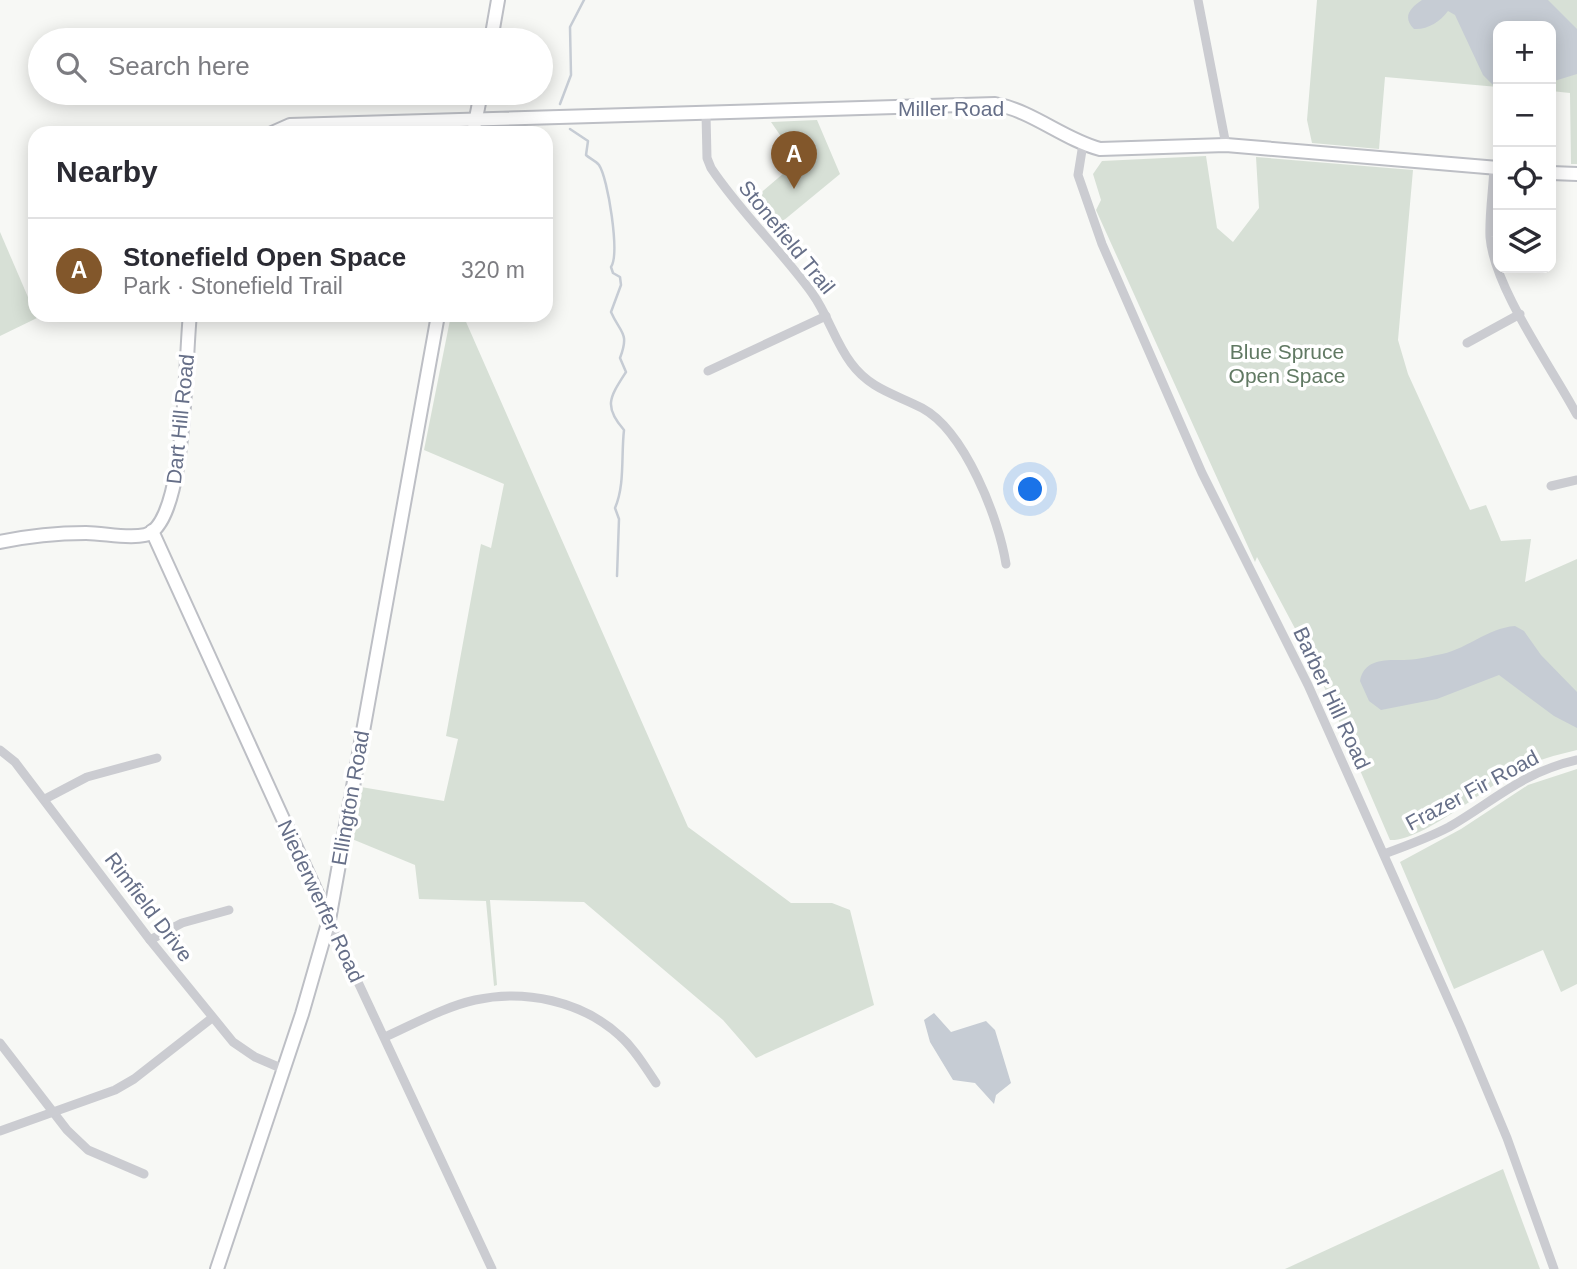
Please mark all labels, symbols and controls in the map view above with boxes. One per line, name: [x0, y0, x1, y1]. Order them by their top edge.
map controls: [1493, 21, 1556, 273]
button: +: [1493, 21, 1556, 84]
search box: [28, 28, 553, 105]
icon: search: [52, 48, 90, 86]
text: Search here: [108, 51, 250, 81]
button: −: [1493, 84, 1556, 147]
street label: Miller Road: [898, 97, 1004, 120]
pin: A: [771, 131, 817, 189]
button: locate: [1493, 147, 1556, 210]
text: Nearby: [56, 155, 158, 188]
street label: Stonefield Trail: [734, 176, 840, 298]
button: layers: [1493, 210, 1556, 273]
text: Stonefield Open Space: [123, 242, 406, 272]
text: A: [71, 257, 87, 283]
text: 320 m: [461, 257, 525, 283]
text: Park · Stonefield Trail: [123, 273, 343, 299]
park label: Blue Spruce Open Space: [1229, 340, 1345, 387]
street label: Dart Hill Road: [162, 353, 198, 485]
your location: [1013, 472, 1047, 506]
street label: Barber Hill Road: [1289, 623, 1375, 773]
street label: Ellington Road: [327, 729, 373, 867]
street label: Frazer Fir Road: [1402, 745, 1542, 835]
street label: Niederwerfer Road: [273, 816, 369, 986]
street label: Rimfield Drive: [100, 848, 198, 966]

